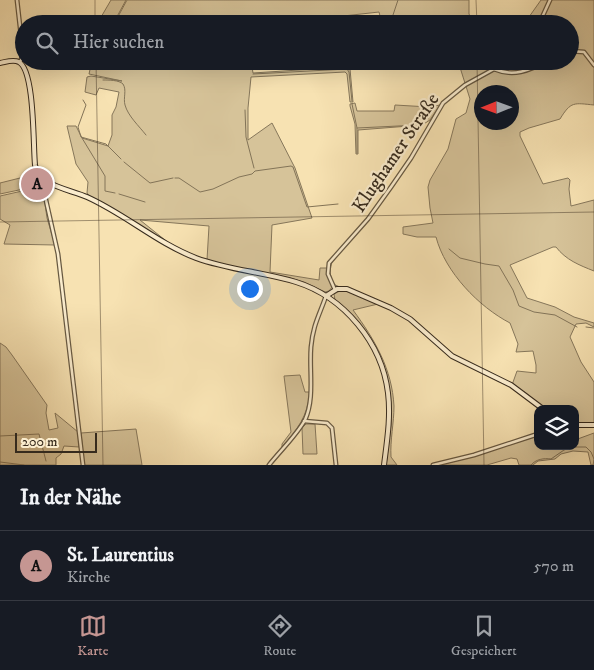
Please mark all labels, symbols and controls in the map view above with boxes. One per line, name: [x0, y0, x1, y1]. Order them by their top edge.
search box: [15, 15, 579, 70]
icon: search: [33, 29, 61, 57]
text: Hier suchen: [73, 31, 164, 54]
north arrow: [474, 85, 519, 130]
street label: Klughamer Straße: [348, 89, 445, 217]
pin: A: [21, 165, 53, 203]
your location: [237, 276, 263, 302]
map controls: [534, 405, 579, 450]
button: layers: [534, 405, 579, 450]
scale bar: [15, 430, 98, 453]
text: 200 m: [22, 433, 57, 451]
text: In der Nähe: [20, 485, 121, 511]
text: St. Laurentius: [67, 544, 174, 567]
text: A: [31, 556, 41, 576]
text: 570 m: [534, 556, 574, 576]
text: Kirche: [67, 567, 110, 587]
tab: Karte: [77, 612, 109, 660]
tab: Route: [263, 612, 296, 660]
tab: Gespeichert: [451, 612, 517, 660]

